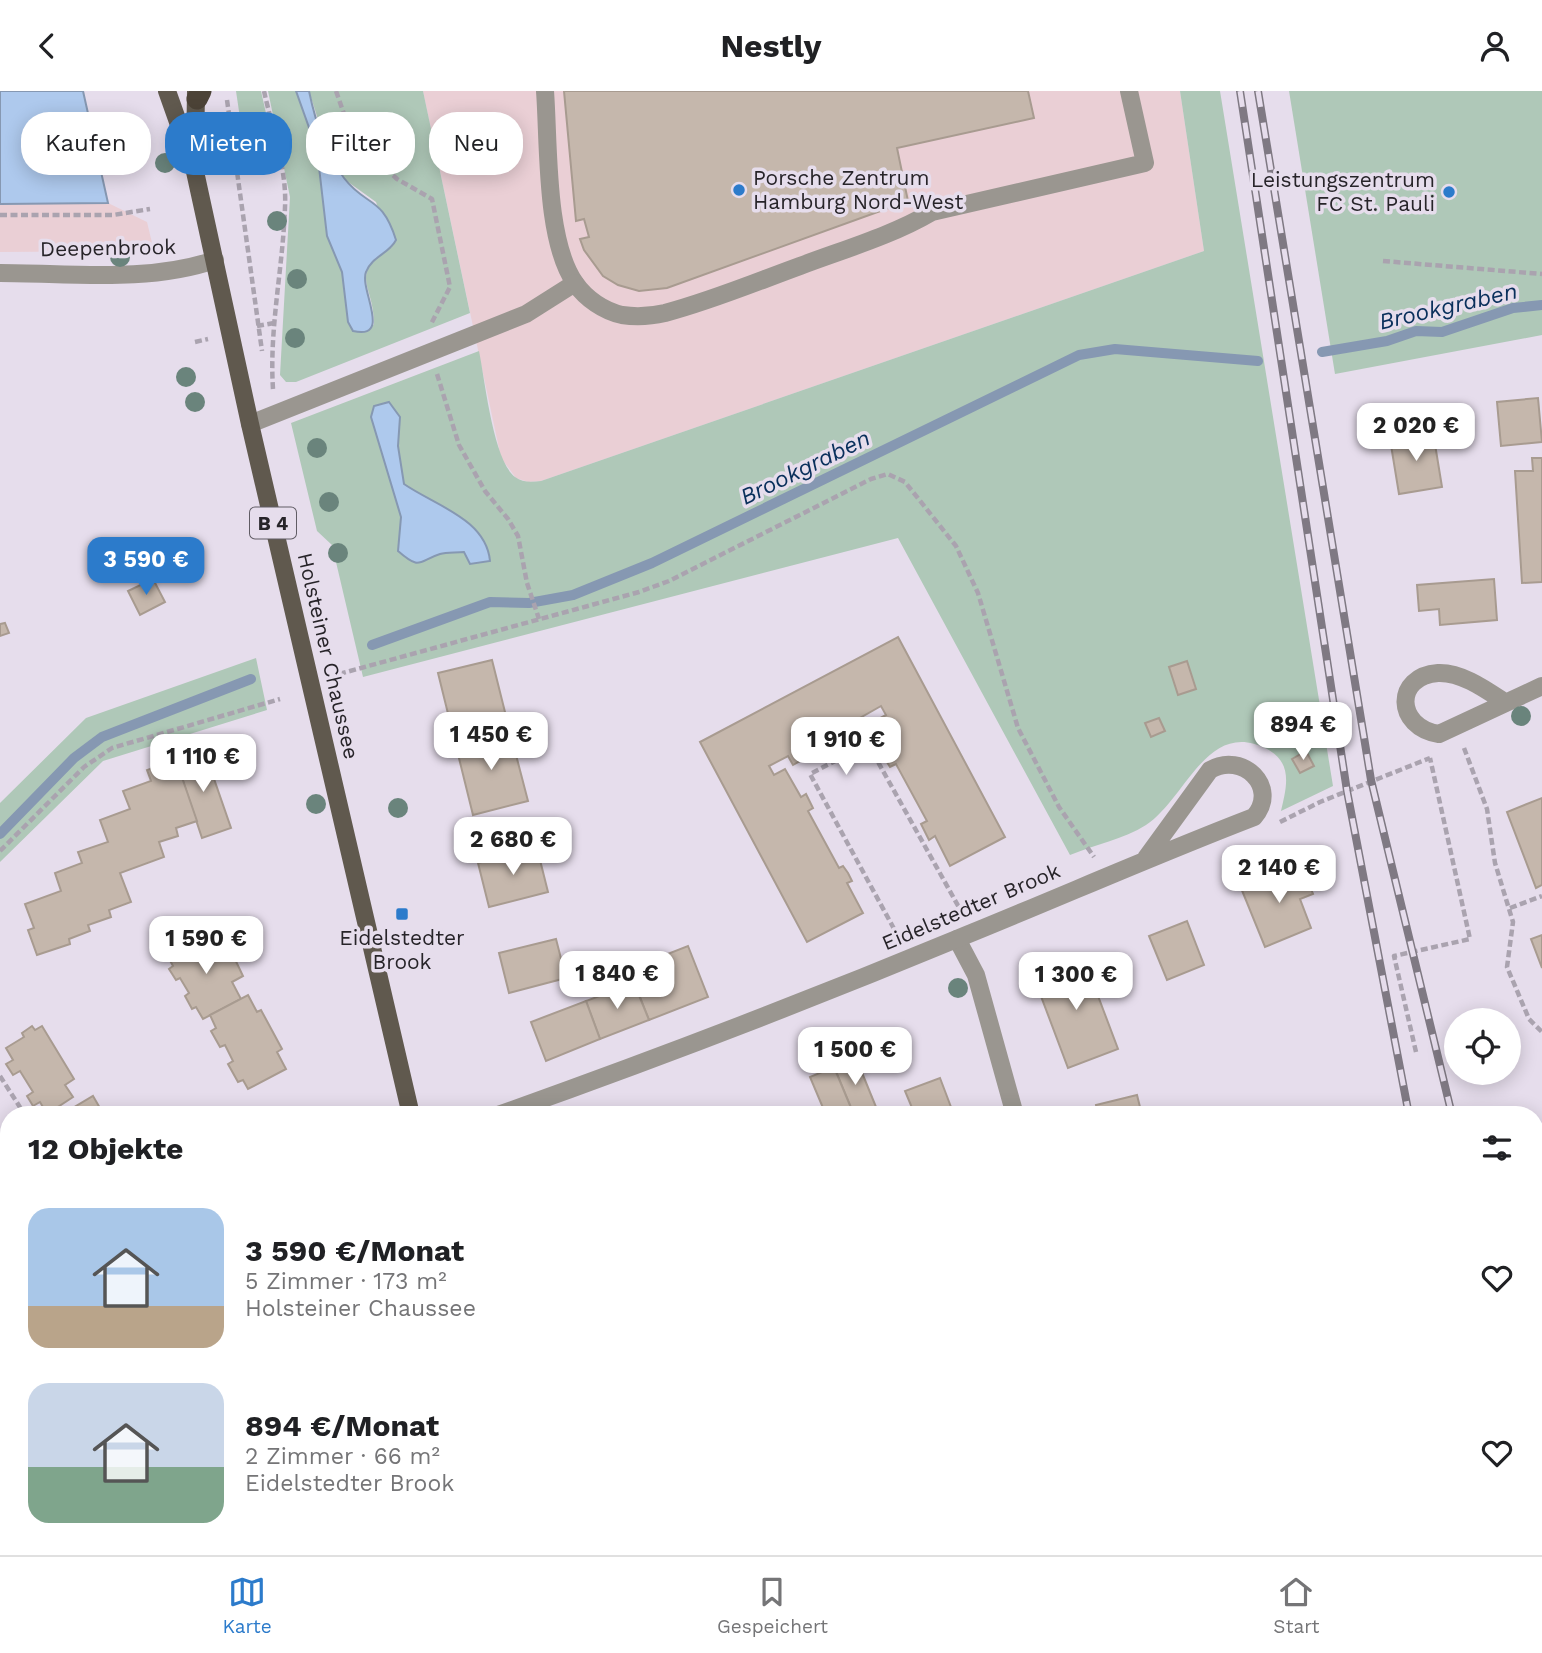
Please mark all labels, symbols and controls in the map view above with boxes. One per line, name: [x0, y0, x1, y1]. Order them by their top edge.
icon: back: [28, 27, 66, 65]
text: Nestly: [720, 27, 822, 65]
icon: person: [1476, 27, 1514, 65]
chip: Kaufen: [21, 112, 151, 175]
chip: Mieten: [165, 112, 292, 175]
chip: Filter: [306, 112, 415, 175]
chip: Neu: [429, 112, 523, 175]
place label: Porsche Zentrum Hamburg Nord-West: [753, 165, 964, 214]
place label: Leistungszentrum FC St. Pauli: [1251, 167, 1435, 216]
marker: Porsche Zentrum Hamburg Nord-West: [731, 182, 747, 198]
marker: Leistungszentrum FC St. Pauli: [1441, 184, 1457, 200]
street label: Deepenbrook: [40, 234, 176, 261]
water label: Brookgraben: [1376, 277, 1520, 336]
pin: 2 020 €: [1351, 403, 1481, 463]
text: 2 020 €: [1373, 412, 1459, 439]
water label: Brookgraben: [736, 424, 875, 511]
road number: B 4: [250, 507, 296, 539]
pin: 3 590 €: [81, 538, 211, 597]
text: 3 590 €: [103, 546, 189, 573]
street label: Holsteiner Chaussee: [293, 550, 364, 761]
pin: 894 €: [1254, 703, 1352, 762]
text: 894 €: [1270, 711, 1336, 738]
pin: 1 450 €: [426, 713, 556, 772]
pin: 1 910 €: [781, 717, 911, 777]
text: 1 450 €: [450, 721, 532, 748]
text: 1 910 €: [807, 726, 885, 753]
pin: 1 110 €: [138, 735, 268, 794]
text: 1 110 €: [166, 743, 240, 770]
pin: 2 680 €: [448, 817, 578, 877]
text: 2 680 €: [470, 826, 556, 853]
pin: 2 140 €: [1214, 845, 1344, 905]
text: 2 140 €: [1238, 854, 1320, 881]
street label: Eidelstedter Brook: [878, 858, 1064, 955]
marker: Eidelstedter Brook: [394, 906, 410, 922]
pin: 1 590 €: [141, 917, 271, 976]
text: 1 590 €: [165, 925, 247, 952]
place label: Eidelstedter Brook: [339, 925, 465, 974]
pin: 1 840 €: [552, 951, 682, 1011]
pin: 1 300 €: [1011, 953, 1141, 1012]
text: 1 840 €: [575, 960, 659, 987]
text: 1 300 €: [1035, 961, 1117, 988]
map controls: [1444, 1008, 1521, 1085]
button: locate: [1444, 1008, 1521, 1085]
pin: 1 500 €: [790, 1027, 920, 1087]
text: 1 500 €: [814, 1036, 896, 1063]
icon: filters: [1478, 1129, 1516, 1167]
text: 12 Objekte: [28, 1131, 184, 1166]
text: 3 590 €/Monat: [245, 1233, 464, 1268]
icon: home: [84, 1236, 168, 1320]
icon: heart: [1478, 1259, 1516, 1297]
text: 5 Zimmer · 173 m²: [245, 1268, 447, 1295]
text: Holsteiner Chaussee: [245, 1295, 476, 1322]
text: 894 €/Monat: [245, 1408, 439, 1443]
icon: home: [84, 1411, 168, 1495]
icon: heart: [1478, 1434, 1516, 1472]
text: 2 Zimmer · 66 m²: [245, 1443, 440, 1470]
text: Eidelstedter Brook: [245, 1470, 454, 1497]
tab: Karte: [223, 1573, 272, 1638]
tab: Gespeichert: [717, 1573, 828, 1638]
tab: Start: [1273, 1573, 1319, 1638]

